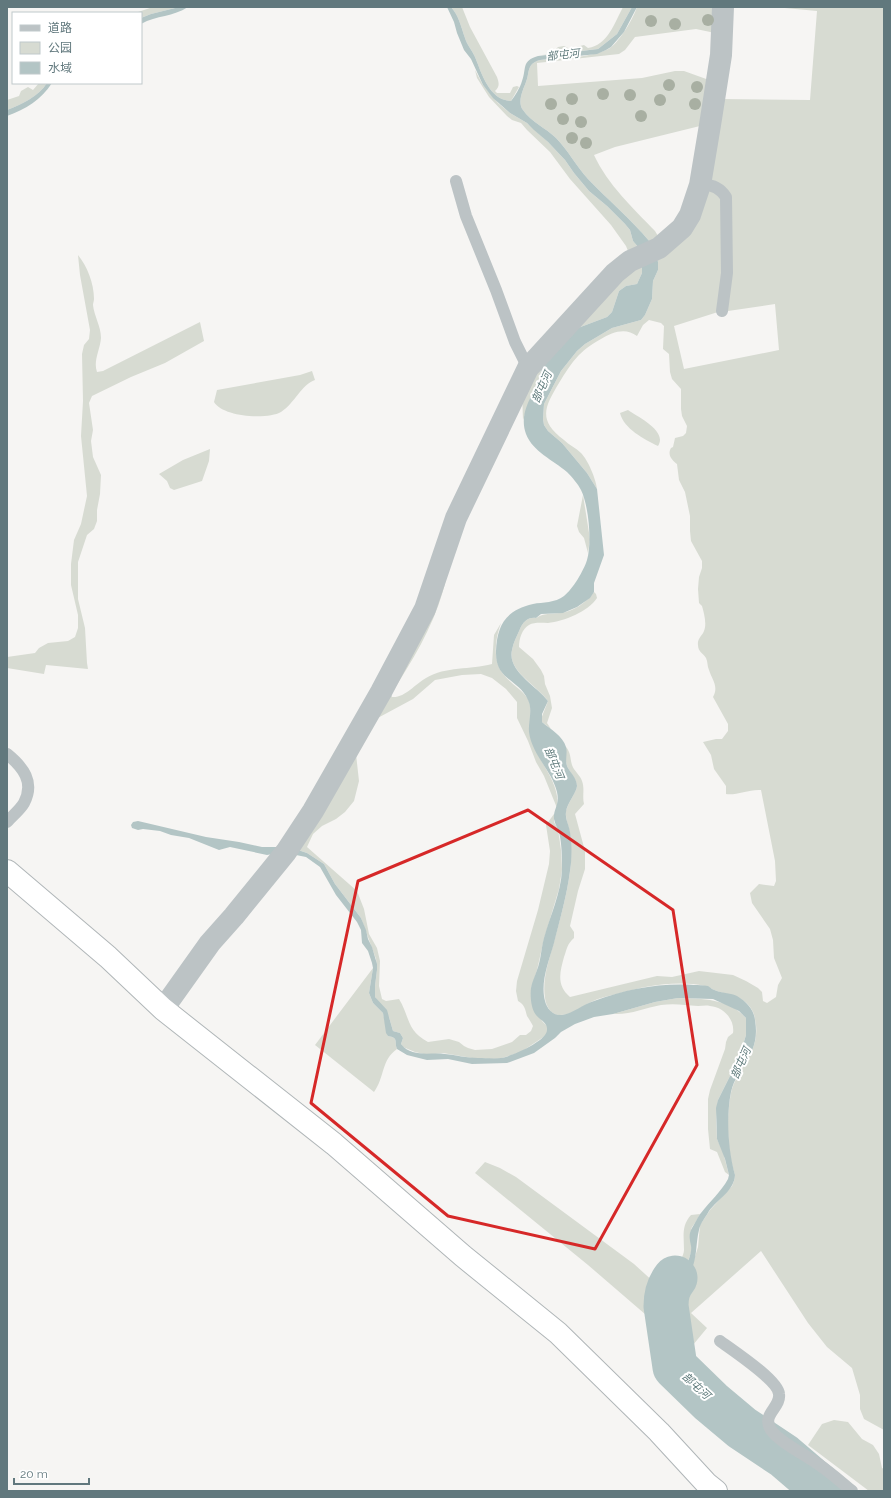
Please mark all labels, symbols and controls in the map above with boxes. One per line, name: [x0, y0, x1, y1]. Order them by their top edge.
legend: [12, 12, 142, 84]
text: 道路: [48, 21, 72, 35]
text: 公园: [48, 41, 72, 55]
water label: 部屯河: [546, 47, 582, 63]
text: 水域: [48, 61, 72, 75]
water label: 部屯河: [529, 367, 555, 405]
water label: 部屯河: [542, 745, 567, 783]
water label: 部屯河: [728, 1043, 754, 1081]
water label: 部屯河: [679, 1370, 714, 1403]
scale bar: [14, 1460, 89, 1486]
text: 20 m: [20, 1467, 48, 1481]

